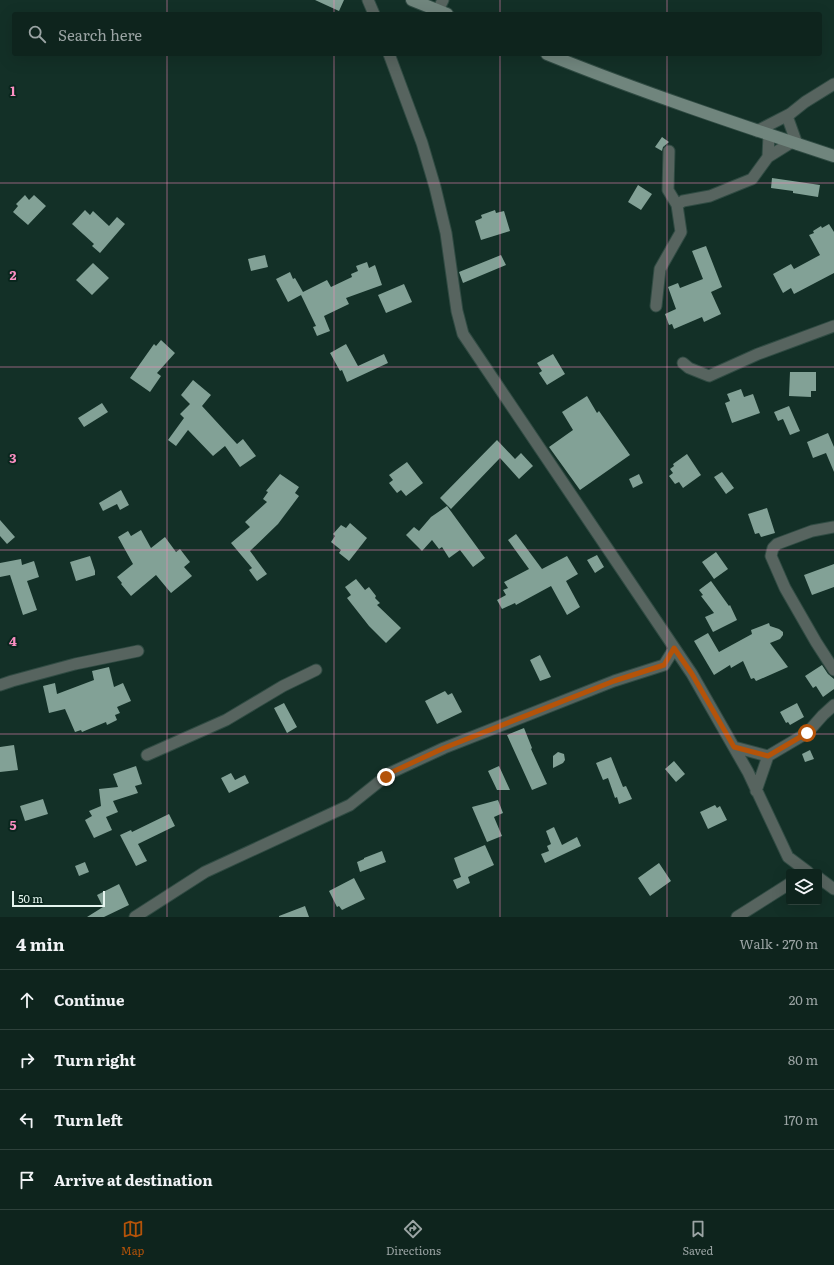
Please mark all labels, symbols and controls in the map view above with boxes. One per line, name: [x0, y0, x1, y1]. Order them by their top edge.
search box: [12, 12, 822, 56]
icon: search: [26, 23, 48, 45]
text: Search here: [58, 23, 142, 46]
text: 1: [10, 81, 16, 100]
text: 2: [10, 265, 17, 284]
text: 3: [9, 448, 17, 467]
text: 4: [9, 631, 17, 650]
route start: [798, 724, 816, 742]
route end: [377, 768, 395, 786]
text: 5: [9, 815, 17, 834]
map controls: [786, 869, 822, 905]
button: layers: [786, 869, 822, 905]
scale bar: [12, 889, 105, 908]
text: 50 m: [18, 890, 43, 906]
text: 4 min: [16, 931, 65, 956]
text: Walk · 270 m: [739, 934, 818, 953]
text: Continue: [54, 988, 124, 1011]
icon: ahead: [16, 989, 38, 1011]
text: 20 m: [789, 990, 818, 1009]
text: Turn right: [54, 1048, 136, 1071]
icon: right: [16, 1049, 38, 1071]
text: 80 m: [788, 1050, 818, 1069]
text: Turn left: [54, 1108, 123, 1131]
icon: left: [16, 1109, 38, 1131]
text: 170 m: [784, 1110, 818, 1129]
text: Arrive at destination: [54, 1168, 213, 1191]
icon: arrive: [16, 1169, 38, 1191]
tab: Map: [121, 1218, 144, 1258]
tab: Directions: [386, 1218, 441, 1258]
tab: Saved: [683, 1218, 713, 1258]

